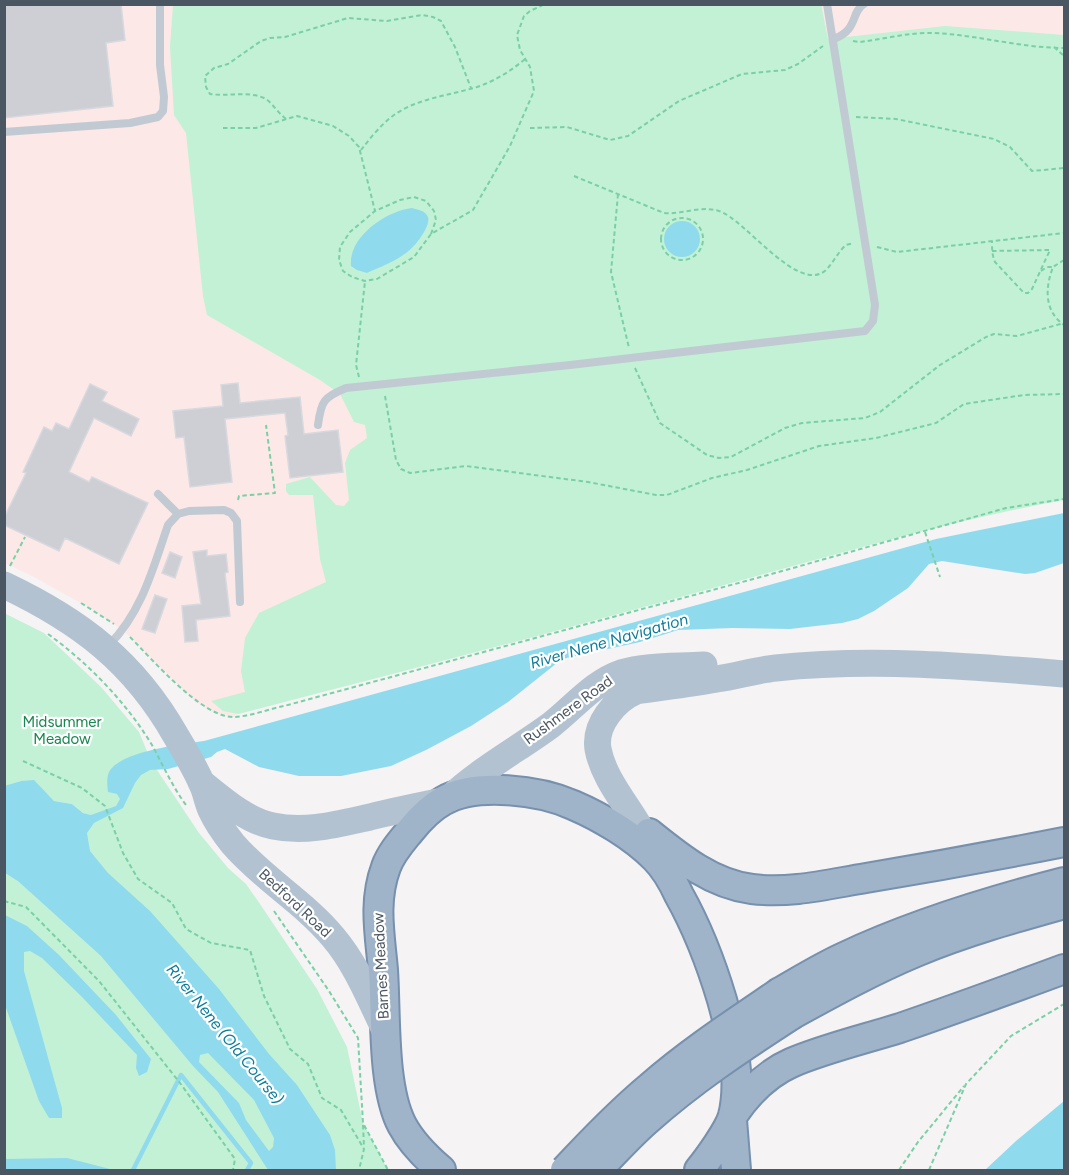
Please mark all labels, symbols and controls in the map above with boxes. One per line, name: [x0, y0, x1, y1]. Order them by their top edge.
water label: River Nene Navigation: [528, 609, 690, 673]
street label: Rushmere Road: [520, 672, 616, 748]
park label: Midsummer Meadow: [22, 713, 102, 748]
street label: Bedford Road: [255, 865, 335, 941]
street label: Barnes Meadow: [369, 912, 393, 1020]
water label: River Nene (Old Course): [163, 960, 288, 1108]

